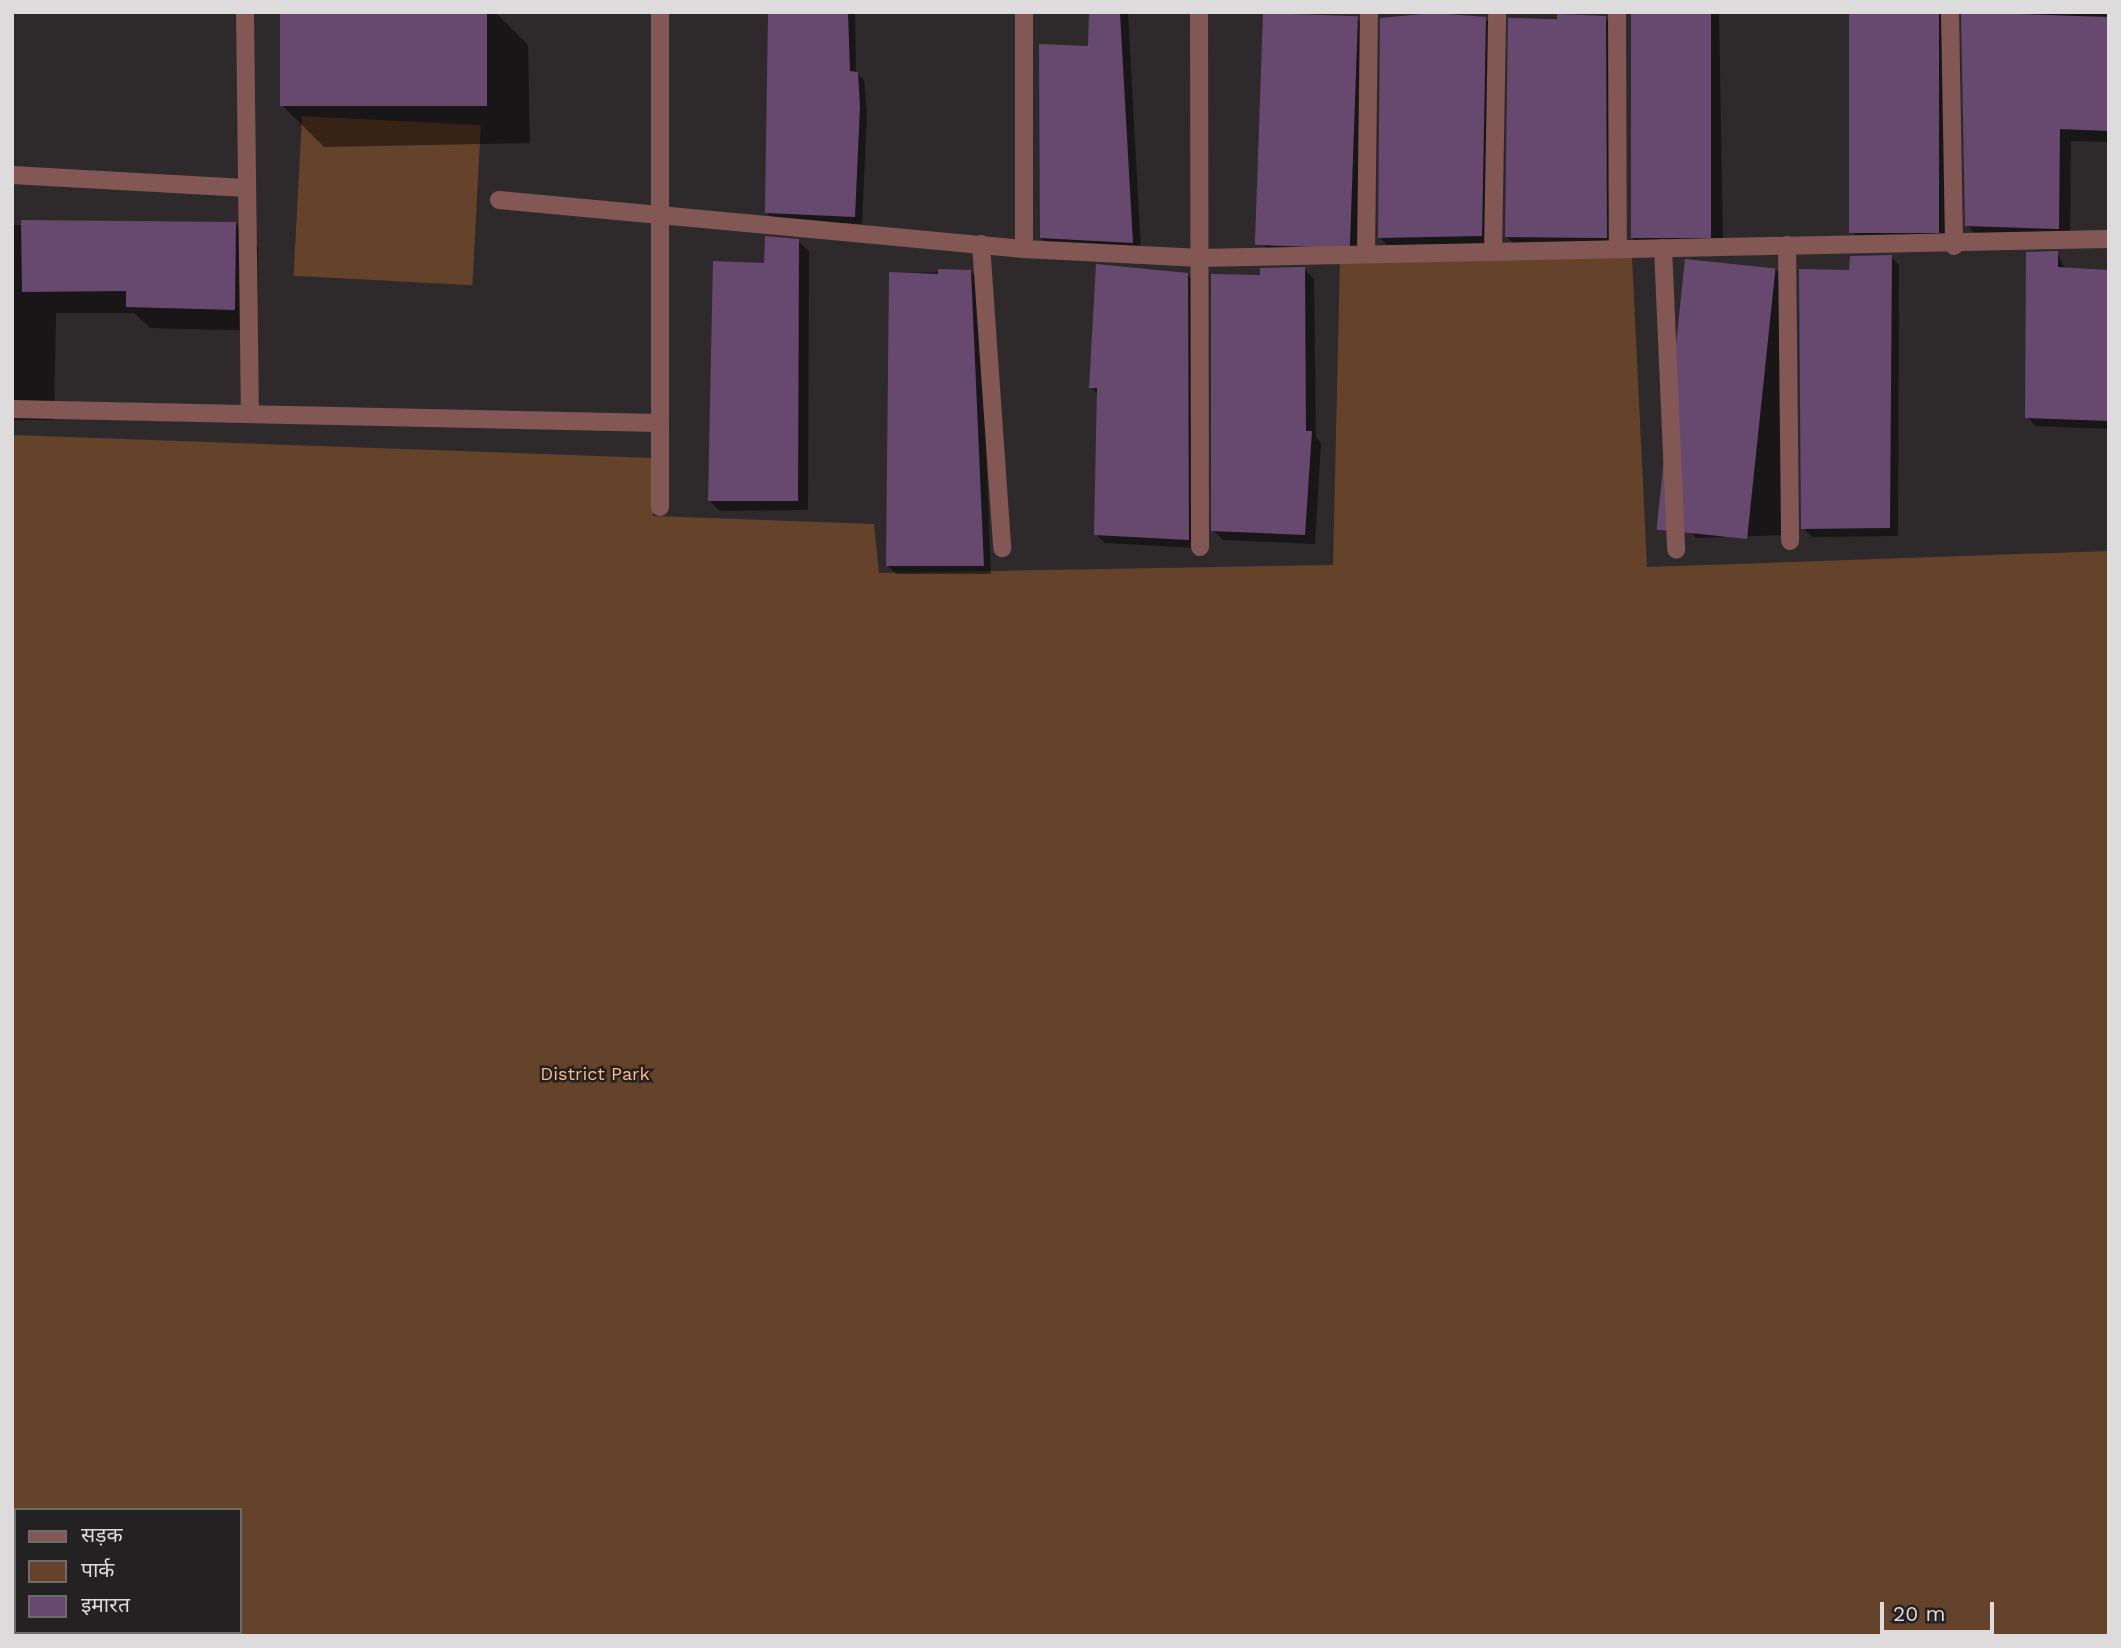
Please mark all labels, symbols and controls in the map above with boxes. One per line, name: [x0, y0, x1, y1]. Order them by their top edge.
park label: District Park: [540, 1063, 650, 1085]
legend: [14, 1508, 242, 1634]
text: सड़क: [81, 1522, 123, 1547]
text: पार्क: [81, 1557, 115, 1582]
scale bar: [1883, 1588, 1997, 1632]
text: इमारत: [81, 1592, 130, 1617]
text: 20 m: [1893, 1601, 1945, 1626]

